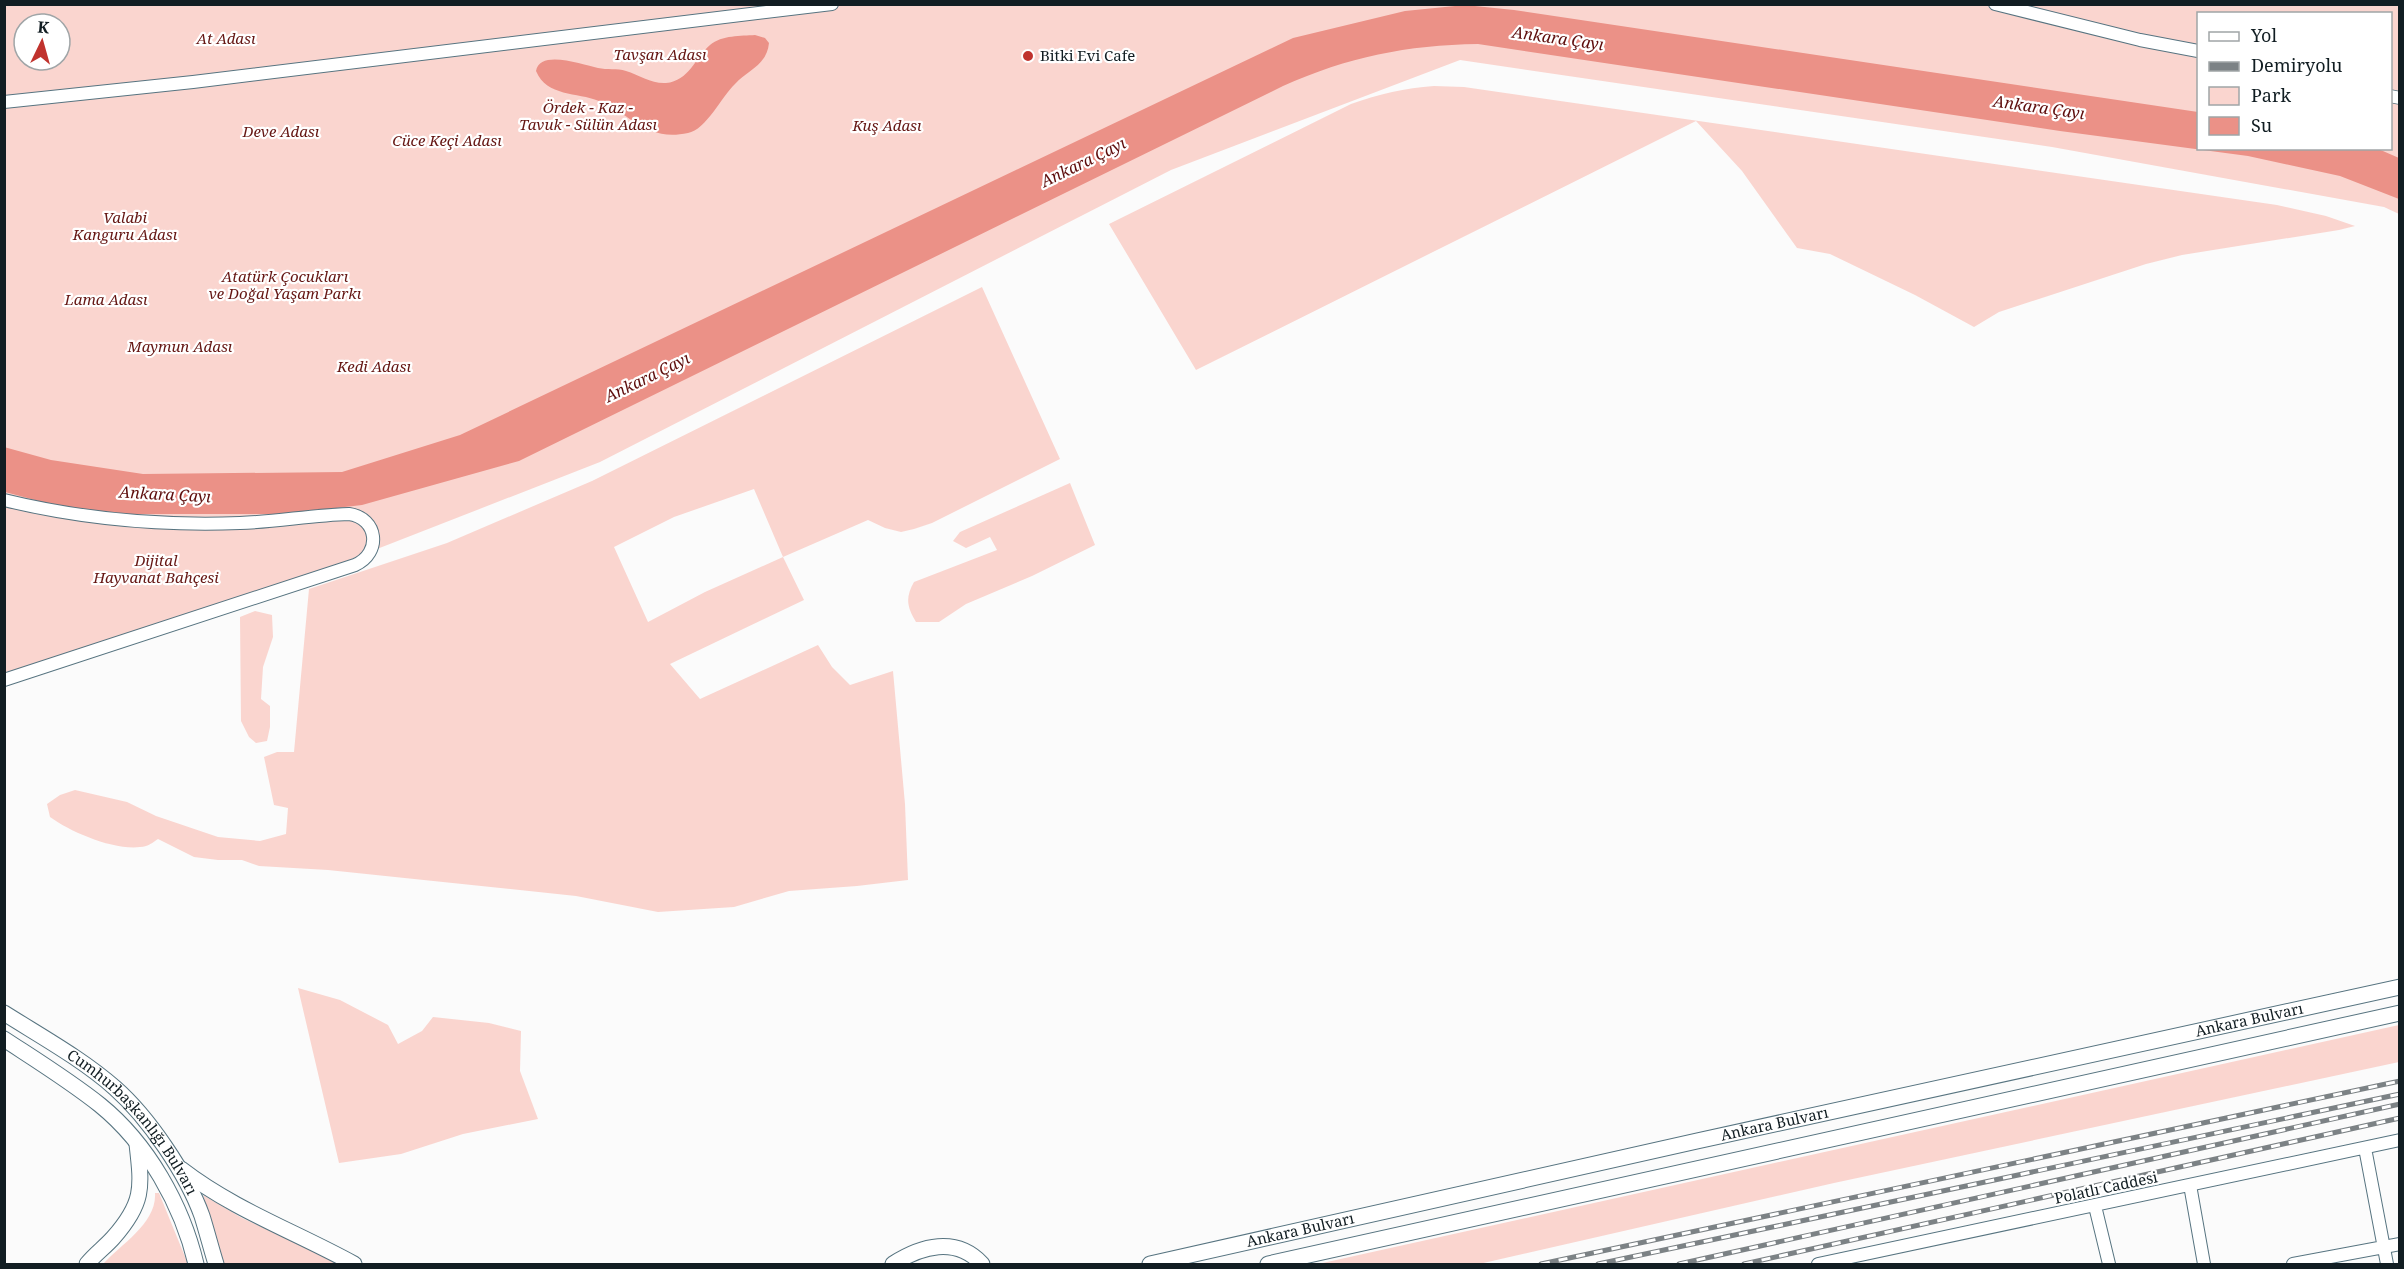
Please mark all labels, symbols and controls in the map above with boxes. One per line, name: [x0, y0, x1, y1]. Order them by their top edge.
north arrow: [12, 12, 72, 72]
legend: [2197, 12, 2392, 150]
text: K: [36, 16, 50, 39]
water label: Ankara Çayı: [1510, 21, 1605, 55]
text: Yol: [2250, 23, 2277, 47]
park label: At Adası: [195, 28, 256, 48]
park label: Tavşan Adası: [613, 44, 707, 64]
place label: Bitki Evi Cafe: [1040, 45, 1135, 65]
marker: Bitki Evi Cafe: [1021, 49, 1035, 63]
text: Demiryolu: [2251, 53, 2343, 77]
text: Park: [2251, 83, 2291, 107]
water label: Ankara Çayı: [1991, 90, 2086, 124]
park label: Ördek - Kaz - Tavuk - Sülün Adası: [519, 97, 658, 134]
text: Su: [2251, 113, 2273, 137]
park label: Kuş Adası: [851, 115, 922, 135]
park label: Deve Adası: [242, 121, 320, 141]
park label: Cüce Keçi Adası: [392, 130, 502, 150]
water label: Ankara Çayı: [1036, 132, 1129, 193]
park label: Valabi Kanguru Adası: [72, 207, 178, 244]
park label: Atatürk Çocukları ve Doğal Yaşam Parkı: [209, 266, 362, 303]
park label: Lama Adası: [63, 289, 148, 309]
park label: Maymun Adası: [127, 336, 233, 356]
water label: Ankara Çayı: [600, 347, 693, 408]
park label: Kedi Adası: [336, 356, 411, 376]
water label: Ankara Çayı: [117, 481, 212, 507]
park label: Dijital Hayvanat Bahçesi: [92, 550, 219, 587]
street label: Ankara Bulvarı: [2193, 998, 2305, 1041]
street label: Cumhurbaşkanlığı Bulvarı: [64, 1044, 203, 1198]
street label: Ankara Bulvarı: [1719, 1102, 1830, 1145]
street label: Polatlı Caddesi: [2052, 1166, 2159, 1208]
street label: Ankara Bulvarı: [1244, 1207, 1356, 1251]

